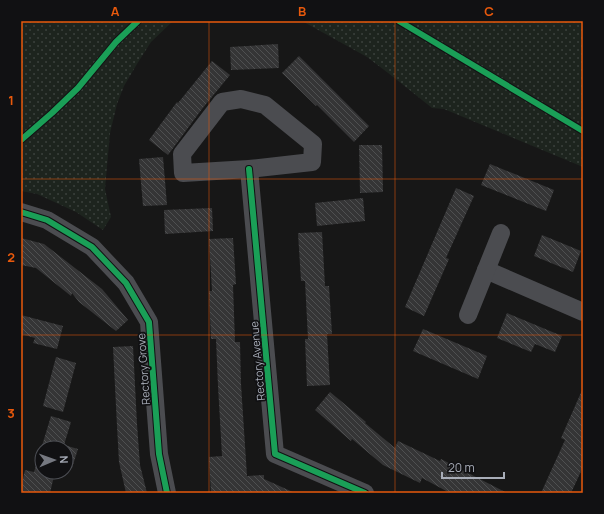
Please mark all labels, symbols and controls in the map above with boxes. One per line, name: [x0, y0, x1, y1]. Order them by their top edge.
text: A: [111, 2, 120, 20]
text: B: [298, 2, 306, 20]
text: C: [484, 2, 494, 20]
text: 1: [8, 91, 14, 109]
text: 2: [7, 248, 15, 266]
street label: Rectory Avenue: [246, 320, 268, 401]
street label: Rectory Grove: [133, 332, 153, 405]
text: 3: [7, 404, 15, 422]
north arrow: [34, 440, 74, 480]
scale bar: [442, 454, 504, 480]
text: N: [57, 455, 72, 464]
text: 20 m: [448, 459, 475, 476]

